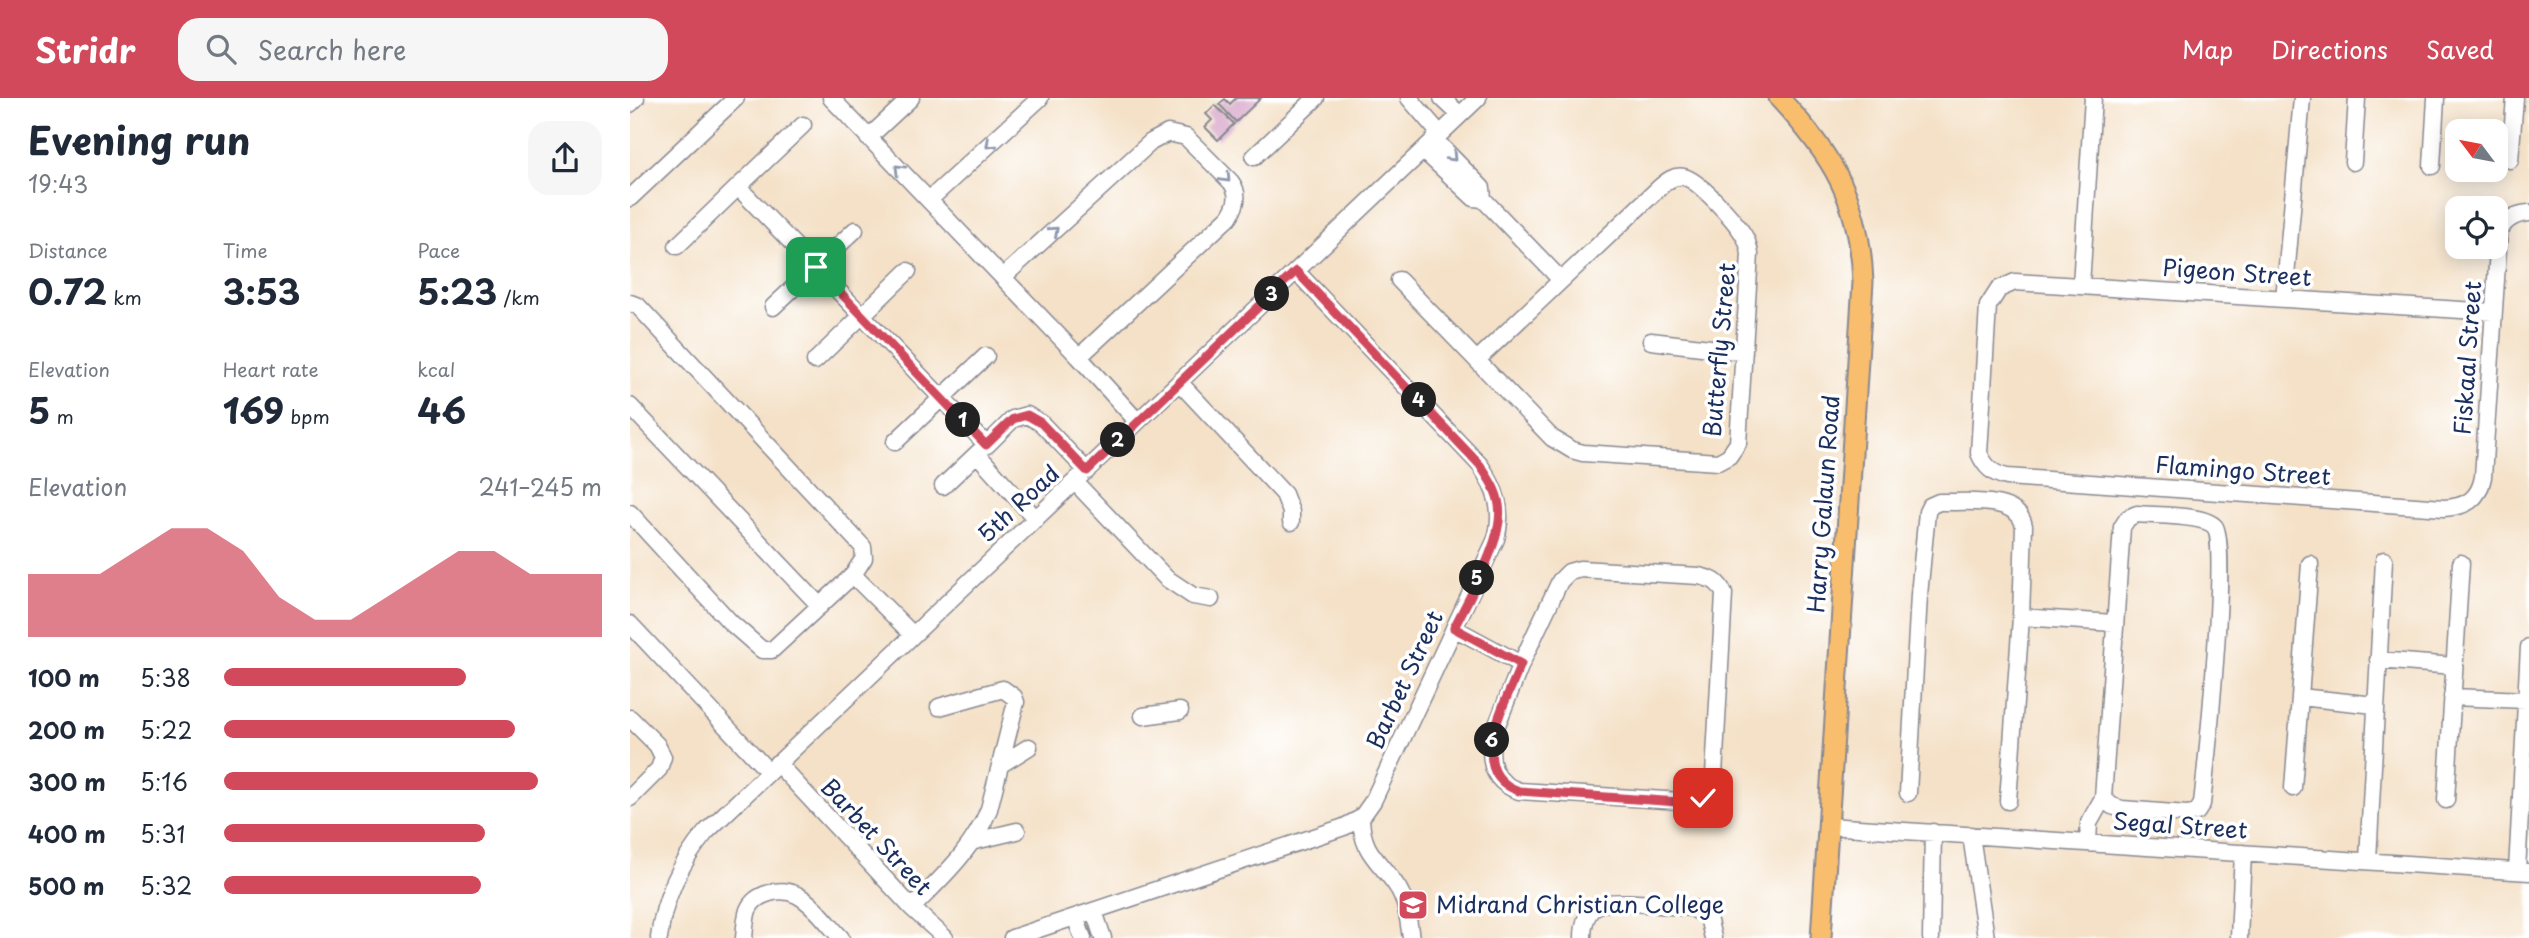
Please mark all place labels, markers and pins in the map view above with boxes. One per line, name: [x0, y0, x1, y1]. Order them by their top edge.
pin: [786, 237, 846, 297]
pin: 3: [1254, 276, 1290, 312]
pin: 4: [1402, 382, 1436, 418]
pin: 1: [946, 402, 980, 438]
pin: 2: [1100, 422, 1135, 458]
pin: 5: [1460, 560, 1494, 596]
pin: 6: [1474, 722, 1510, 758]
pin: [1673, 768, 1733, 828]
place label: Midrand Christian College: [1436, 886, 1724, 921]
school or university icon: Midrand Christian College: [1396, 888, 1430, 922]

